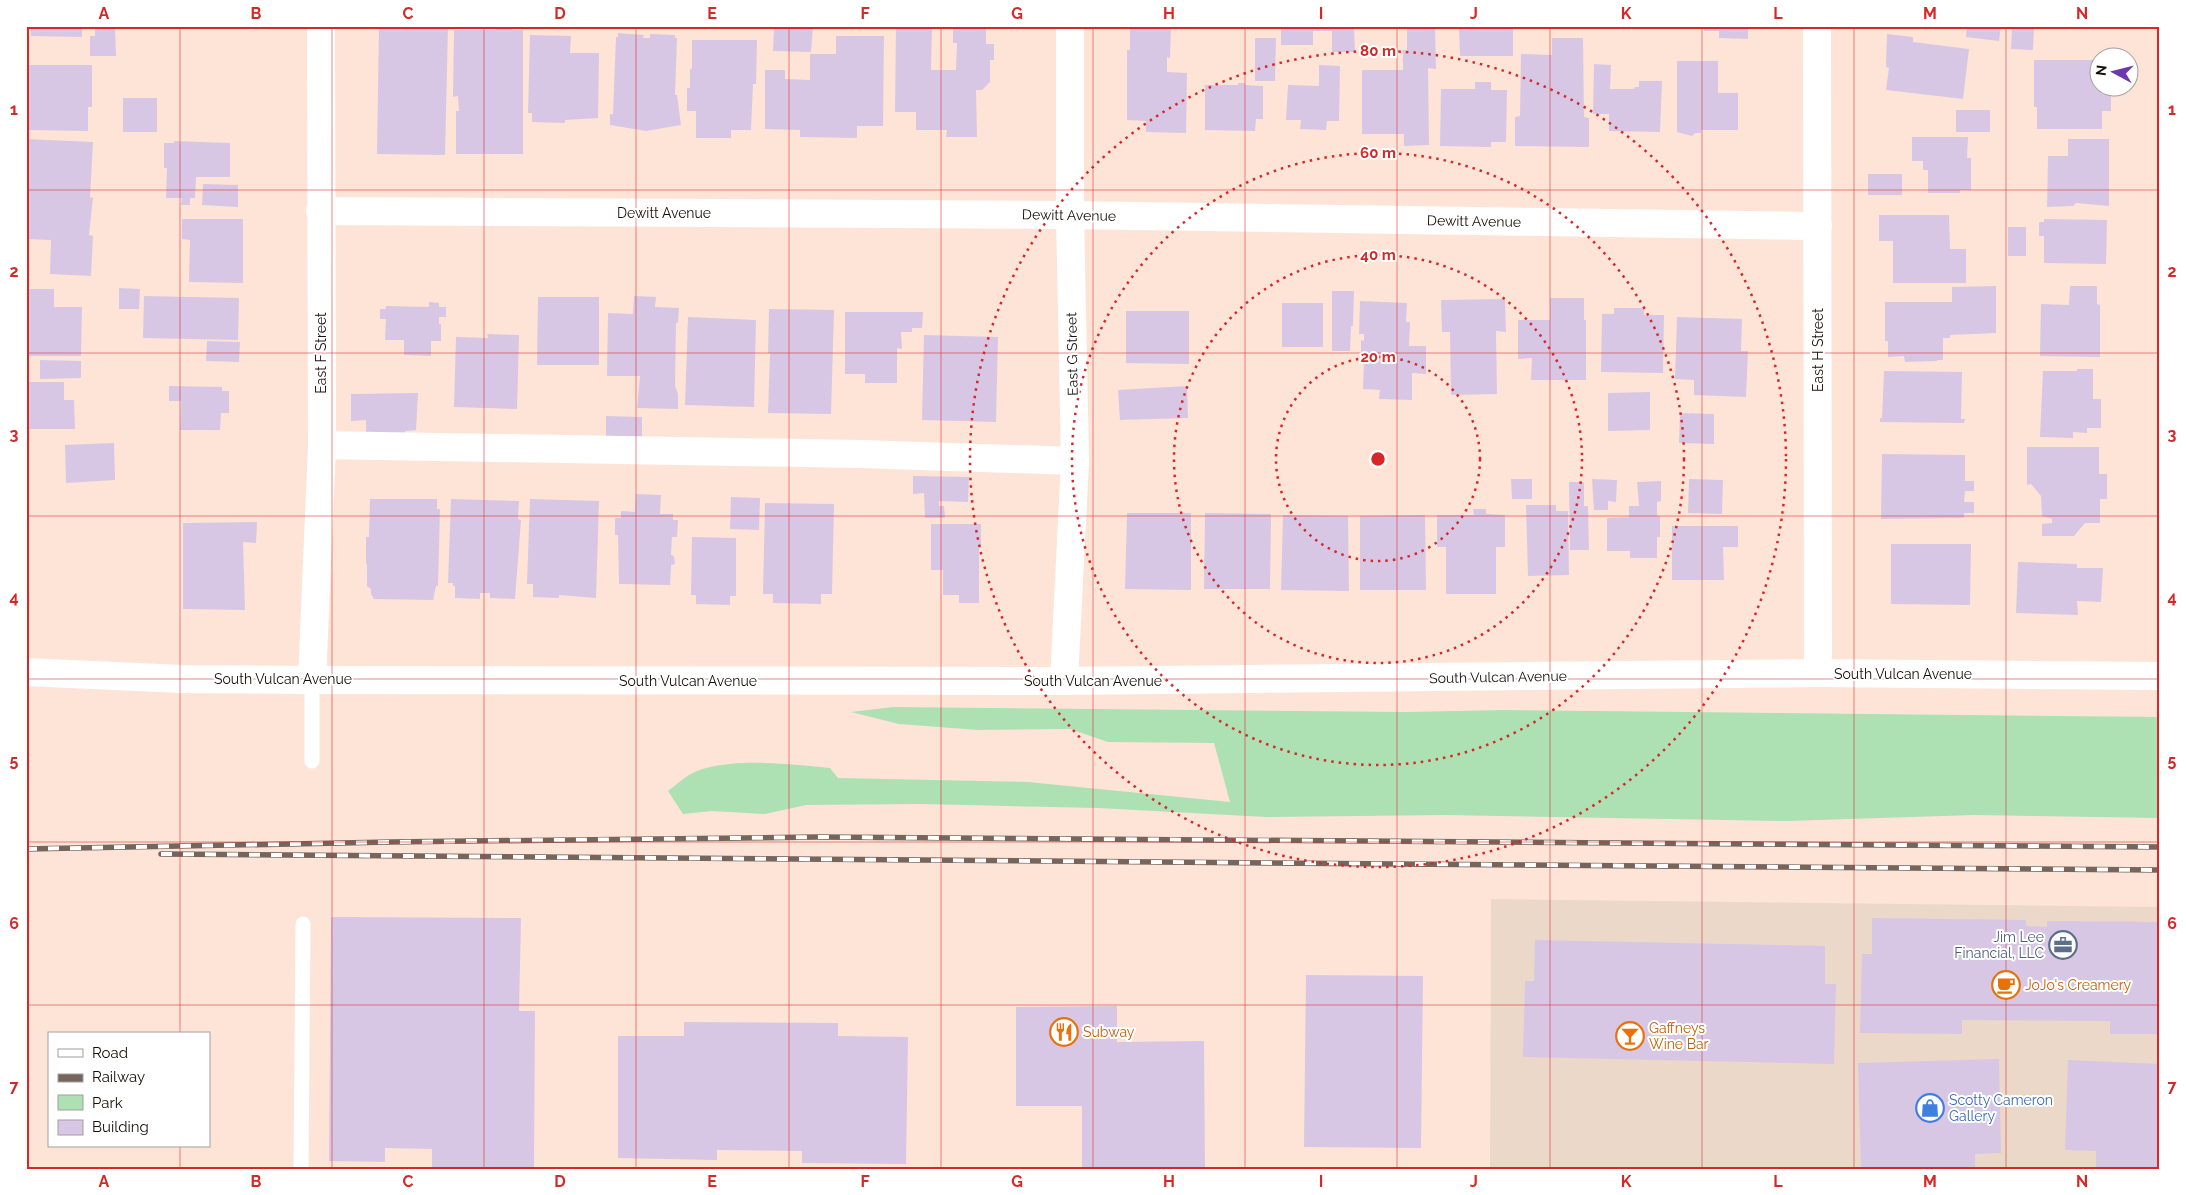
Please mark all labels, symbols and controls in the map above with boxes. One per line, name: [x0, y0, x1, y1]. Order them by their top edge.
text: A: [99, 4, 110, 23]
text: B: [251, 4, 262, 23]
text: C: [403, 4, 414, 23]
text: D: [554, 4, 566, 23]
text: E: [707, 4, 717, 23]
text: F: [860, 4, 870, 23]
text: G: [1011, 4, 1023, 23]
text: H: [1163, 4, 1175, 23]
text: I: [1319, 4, 1323, 23]
text: J: [1470, 4, 1478, 23]
text: K: [1621, 4, 1632, 23]
text: L: [1773, 4, 1783, 23]
text: M: [1923, 4, 1937, 23]
text: N: [2076, 4, 2088, 23]
text: 80 m: [1360, 42, 1396, 60]
north arrow: [2088, 48, 2138, 98]
text: N: [2093, 64, 2110, 77]
text: 1: [10, 100, 18, 119]
text: 1: [2168, 100, 2176, 119]
text: 60 m: [1360, 144, 1396, 162]
street label: Dewitt Avenue: [617, 205, 711, 221]
street label: Dewitt Avenue: [1022, 206, 1116, 224]
street label: Dewitt Avenue: [1427, 212, 1521, 230]
text: 40 m: [1360, 246, 1396, 264]
text: 2: [9, 262, 19, 281]
text: 2: [2167, 262, 2177, 281]
street label: East H Street: [1810, 308, 1826, 392]
street label: East F Street: [313, 312, 329, 394]
street label: East G Street: [1063, 312, 1081, 396]
text: 20 m: [1360, 348, 1396, 366]
text: 3: [10, 425, 19, 444]
text: 3: [2168, 425, 2177, 444]
centre of rings: [1369, 450, 1387, 468]
text: 4: [9, 588, 19, 607]
text: 4: [2167, 588, 2177, 607]
street label: South Vulcan Avenue: [1834, 666, 1972, 682]
street label: South Vulcan Avenue: [1429, 668, 1567, 686]
street label: South Vulcan Avenue: [214, 671, 352, 687]
street label: South Vulcan Avenue: [619, 673, 757, 689]
street label: South Vulcan Avenue: [1024, 673, 1162, 689]
text: 5: [10, 751, 19, 770]
text: 5: [2168, 751, 2177, 770]
text: 6: [9, 914, 19, 933]
text: 6: [2167, 914, 2177, 933]
place label: Jim Lee Financial, LLC: [1954, 929, 2044, 961]
office icon: Jim Lee Financial, LLC: [2048, 930, 2078, 960]
cafe icon: JoJo's Creamery: [1991, 970, 2021, 1000]
place label: JoJo's Creamery: [2025, 977, 2132, 993]
restaurant icon: Subway: [1049, 1017, 1079, 1047]
place label: Gaffneys Wine Bar: [1649, 1020, 1709, 1052]
bar icon: Gaffneys Wine Bar: [1615, 1021, 1645, 1051]
place label: Subway: [1083, 1024, 1135, 1040]
legend: [48, 1032, 210, 1148]
text: Road: [92, 1044, 128, 1062]
text: Railway: [92, 1068, 145, 1086]
text: 7: [10, 1077, 19, 1096]
text: 7: [2168, 1077, 2177, 1096]
place label: Scotty Cameron Gallery: [1949, 1092, 2053, 1124]
shop icon: Scotty Cameron Gallery: [1915, 1093, 1945, 1123]
text: Park: [92, 1094, 123, 1112]
text: Building: [92, 1118, 149, 1136]
text: A: [99, 1172, 110, 1191]
text: B: [251, 1172, 262, 1191]
text: C: [403, 1172, 414, 1191]
text: D: [554, 1172, 566, 1191]
text: E: [707, 1172, 717, 1191]
text: F: [860, 1172, 870, 1191]
text: G: [1011, 1172, 1023, 1191]
text: H: [1163, 1172, 1175, 1191]
text: I: [1319, 1172, 1323, 1191]
text: J: [1470, 1172, 1478, 1191]
text: K: [1621, 1172, 1632, 1191]
text: L: [1773, 1172, 1783, 1191]
text: M: [1923, 1172, 1937, 1191]
text: N: [2076, 1172, 2088, 1191]

